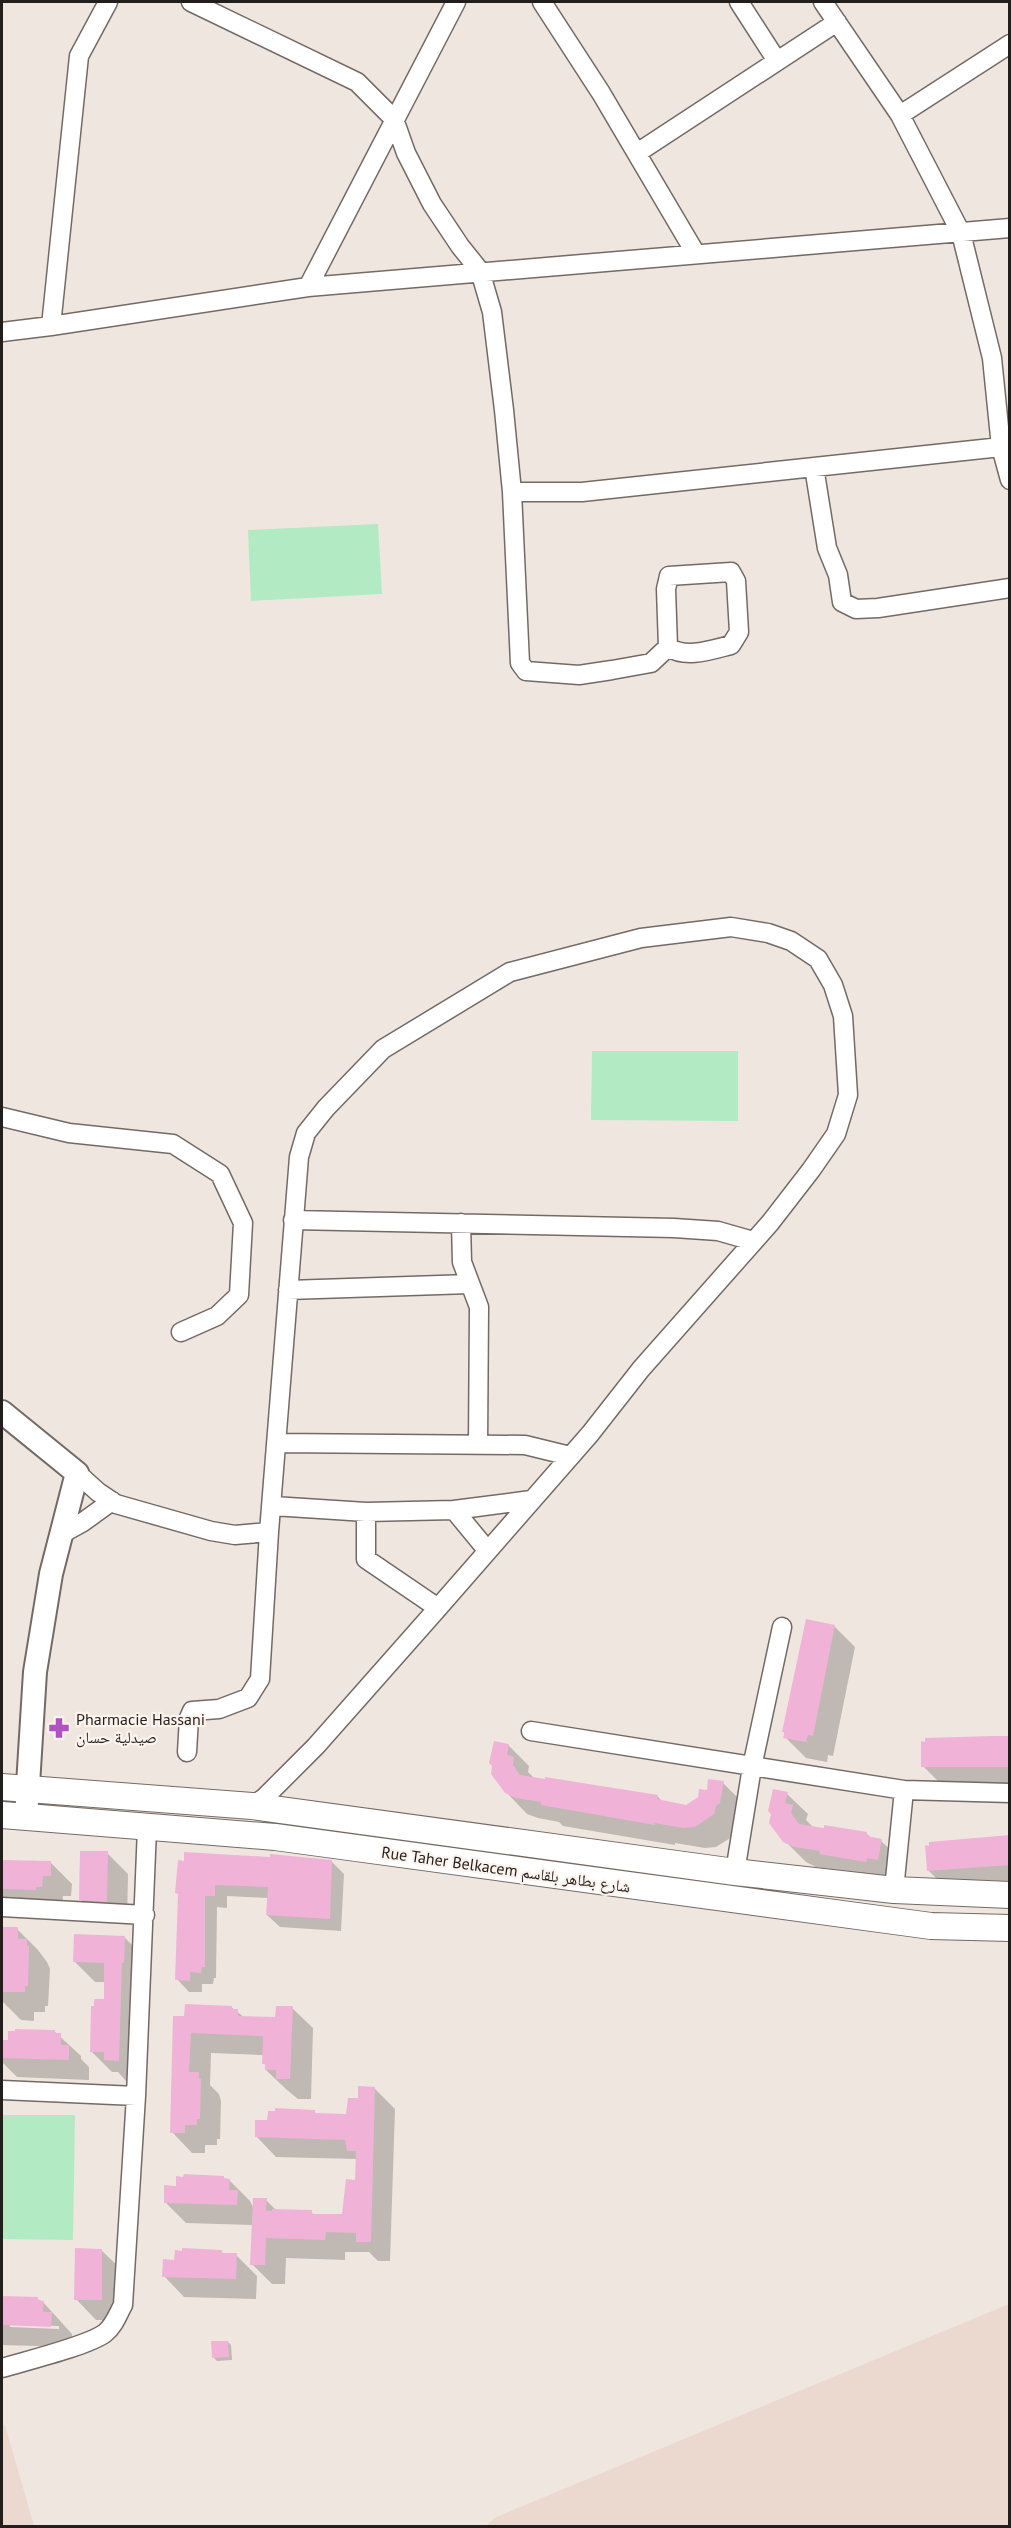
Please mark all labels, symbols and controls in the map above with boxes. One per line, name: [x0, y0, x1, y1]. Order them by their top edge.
place label: Pharmacie Hassani صيدلية حسان: [76, 1709, 205, 1748]
pharmacy icon: Pharmacie Hassani صيدلية حسان: [47, 1716, 71, 1740]
street label: Rue Taher Belkacem شارع بطاهر بلقاسم: [380, 1842, 632, 1897]

